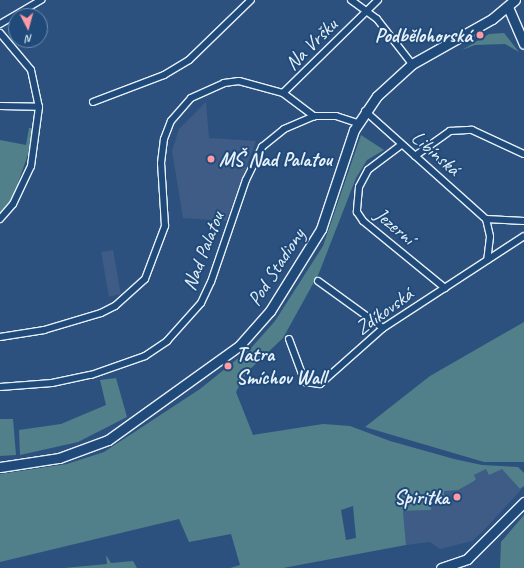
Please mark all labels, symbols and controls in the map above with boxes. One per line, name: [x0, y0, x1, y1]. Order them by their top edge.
north arrow: [8, 8, 48, 48]
street label: Na Vršku: [280, 13, 342, 75]
place label: Podbělohorská: [375, 23, 472, 47]
marker: Podbělohorská: [475, 30, 485, 40]
text: N: [25, 32, 33, 46]
street label: Libínská: [407, 125, 465, 181]
place label: MŠ Nad Palatou: [219, 147, 333, 171]
marker: MŠ Nad Palatou: [206, 154, 216, 164]
street label: Jezerní: [370, 202, 420, 250]
street label: Nad Palatou: [177, 208, 229, 294]
street label: Pod Stadiony: [242, 223, 310, 311]
street label: Zdíkovská: [350, 282, 418, 340]
place label: Tatra Smíchov Wall: [236, 342, 327, 389]
marker: Tatra Smíchov Wall: [223, 361, 233, 371]
place label: Spiritka: [394, 485, 449, 509]
marker: Spiritka: [452, 492, 462, 502]

